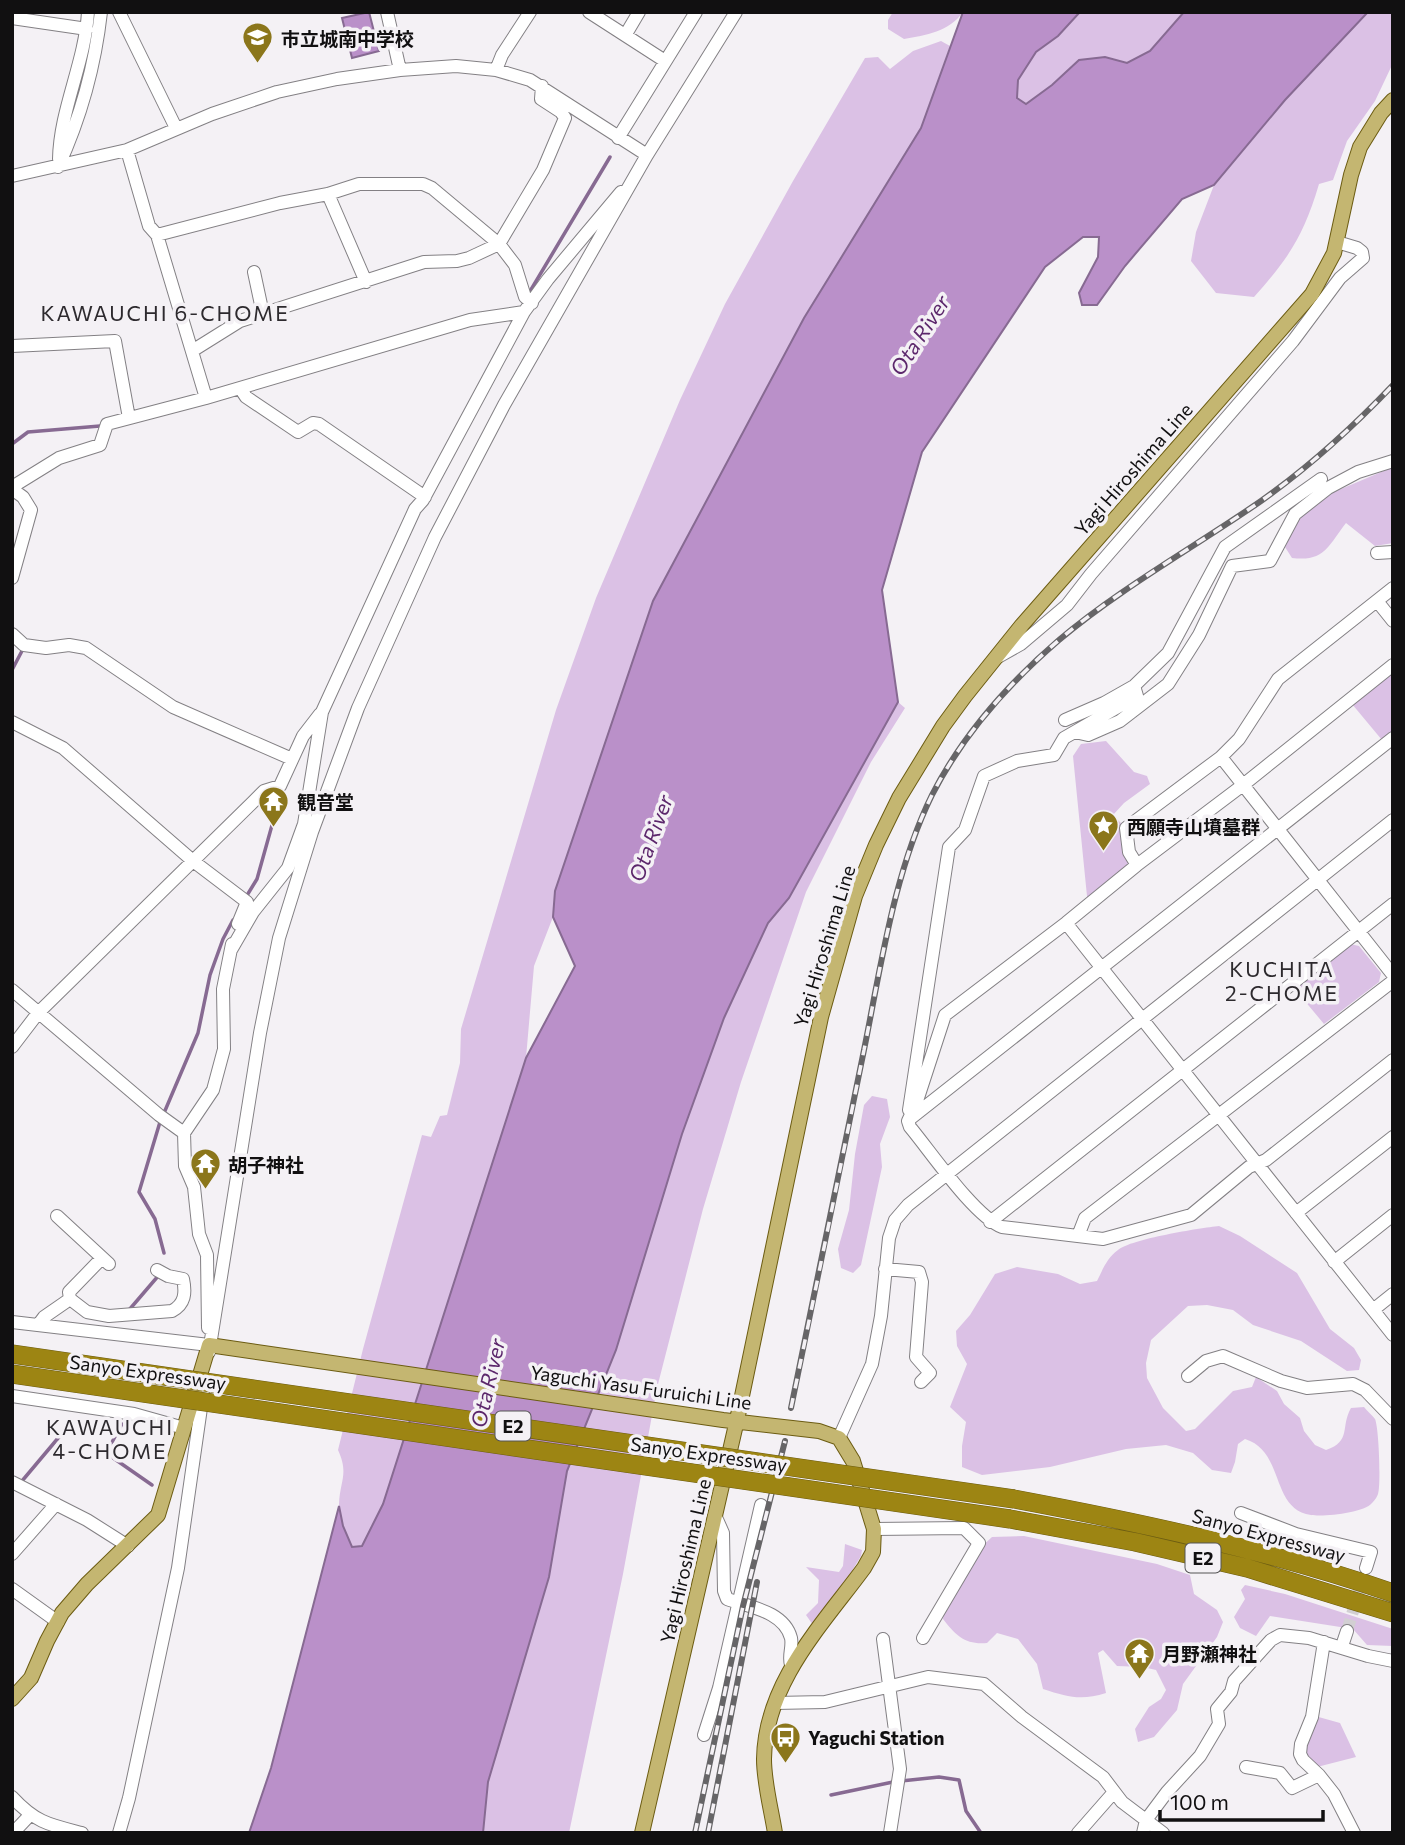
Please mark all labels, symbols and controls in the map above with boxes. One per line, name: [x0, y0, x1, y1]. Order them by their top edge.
school or university icon: 市立城南中学校: [241, 21, 275, 65]
place label: 市立城南中学校: [281, 27, 414, 50]
water label: Ota River: [884, 290, 954, 380]
district label: KAWAUCHI 6-CHOME: [40, 300, 290, 325]
street label: Yagi Hiroshima Line: [1069, 398, 1197, 540]
temple icon: 観音堂: [257, 784, 291, 828]
place label: 観音堂: [297, 790, 354, 813]
water label: Ota River: [623, 791, 677, 885]
place icon: 西願寺山墳墓群: [1087, 809, 1121, 853]
place label: 西願寺山墳墓群: [1127, 815, 1260, 838]
street label: Yagi Hiroshima Line: [788, 862, 860, 1030]
district label: KUCHITA 2-CHOME: [1225, 956, 1339, 1005]
temple icon: 胡子神社: [188, 1147, 222, 1191]
place label: 胡子神社: [228, 1153, 304, 1176]
water label: Ota River: [465, 1336, 509, 1430]
street label: Sanyo Expressway: [68, 1350, 228, 1394]
street label: Yaguchi Yasu Furuichi Line: [529, 1360, 753, 1414]
road number: E2: [496, 1412, 530, 1441]
district label: KAWAUCHI 4-CHOME: [46, 1414, 174, 1463]
street label: Sanyo Expressway: [629, 1432, 789, 1476]
street label: Yagi Hiroshima Line: [655, 1477, 715, 1645]
street label: Sanyo Expressway: [1190, 1503, 1348, 1567]
road number: E2: [1186, 1544, 1220, 1573]
temple icon: 月野瀬神社: [1122, 1636, 1156, 1680]
place label: 月野瀬神社: [1162, 1642, 1257, 1665]
bus stop icon: Yaguchi Station: [768, 1720, 802, 1764]
place label: Yaguchi Station: [808, 1726, 944, 1749]
scale bar: [1160, 1778, 1323, 1822]
text: 100 m: [1170, 1789, 1229, 1814]

